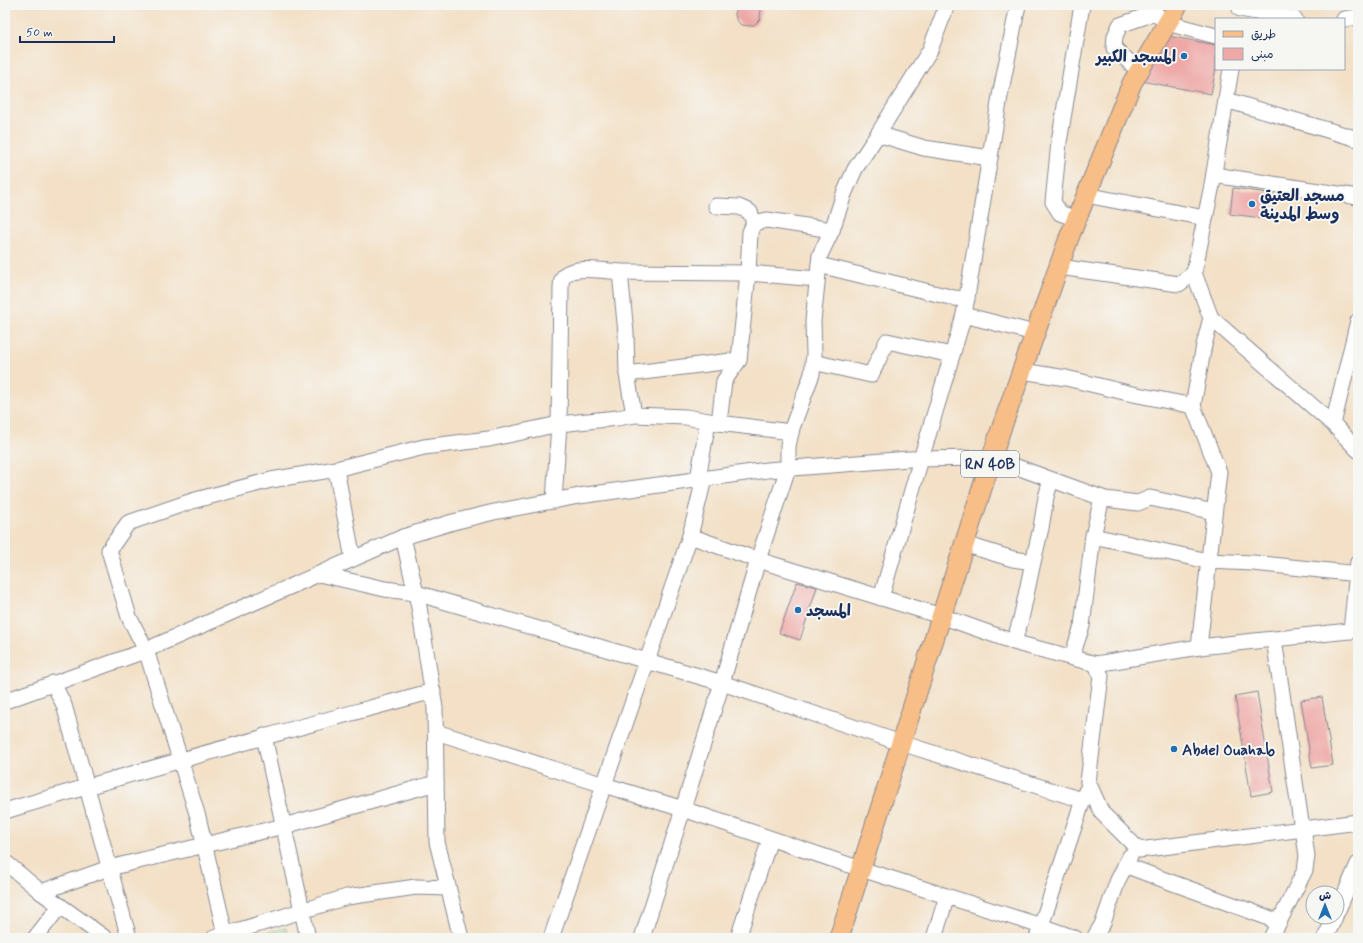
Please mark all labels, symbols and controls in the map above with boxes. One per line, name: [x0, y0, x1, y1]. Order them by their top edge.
scale bar: [20, 18, 114, 44]
legend: [1215, 18, 1345, 70]
text: 50 m: [26, 25, 53, 41]
text: طريق: [1251, 27, 1276, 43]
place label: المسجد الكبير: [1094, 47, 1176, 68]
text: مبنى: [1251, 47, 1274, 63]
marker: المسجد الكبير: [1179, 51, 1189, 61]
place label: مسجد العتيق وسط المدينة: [1260, 186, 1345, 225]
marker: مسجد العتيق وسط المدينة: [1247, 199, 1257, 209]
road number: RN 40B: [961, 451, 1019, 477]
place label: المسجد: [806, 601, 851, 622]
marker: المسجد: [793, 605, 803, 615]
place label: Abdel Ouahab: [1182, 740, 1276, 761]
marker: Abdel Ouahab: [1169, 744, 1179, 754]
north arrow: [1305, 885, 1345, 925]
text: ش: [1319, 889, 1331, 903]

